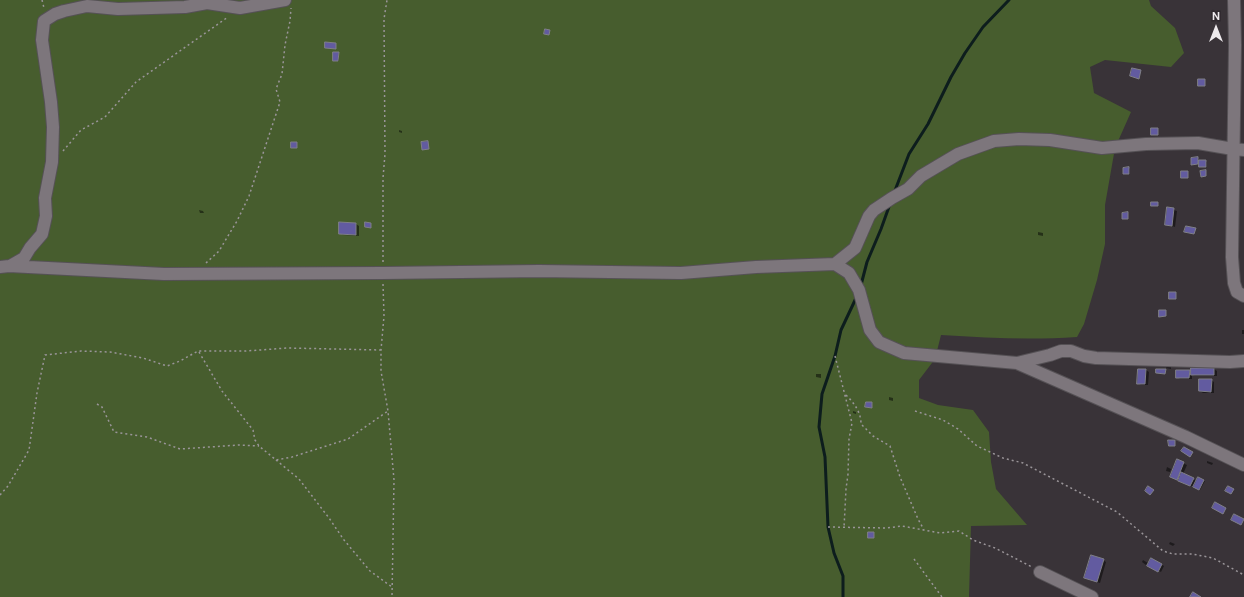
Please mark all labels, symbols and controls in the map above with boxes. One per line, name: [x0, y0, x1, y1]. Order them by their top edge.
north arrow: [1196, 8, 1236, 48]
text: N: [1212, 9, 1220, 23]

